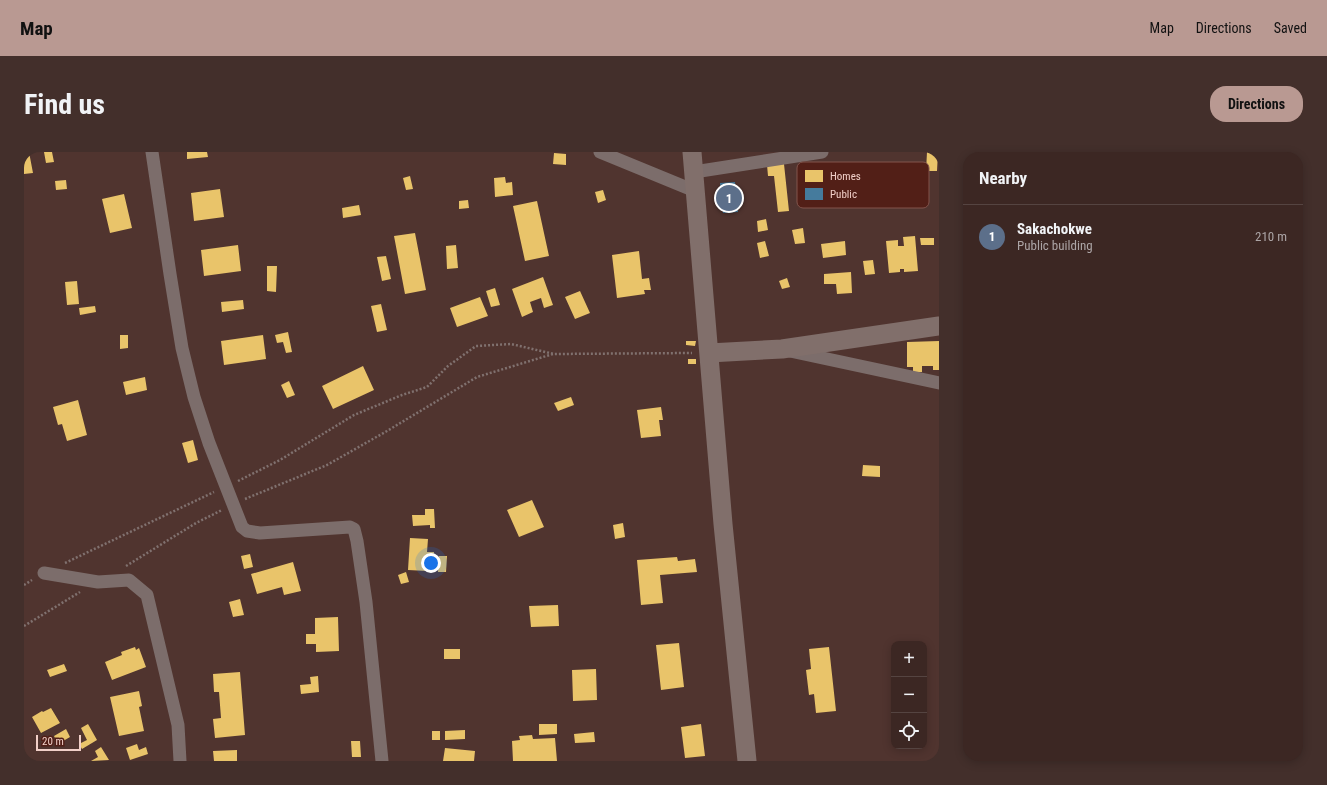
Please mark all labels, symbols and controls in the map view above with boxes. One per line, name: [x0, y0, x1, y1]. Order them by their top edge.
text: Map: [20, 17, 53, 40]
text: Map: [1150, 20, 1174, 36]
text: Directions: [1196, 20, 1252, 36]
text: Saved: [1274, 20, 1307, 36]
button: Directions: [1210, 86, 1303, 122]
text: Find us: [24, 88, 105, 121]
legend: [797, 162, 929, 208]
text: Nearby: [979, 168, 1027, 188]
text: Homes: [830, 170, 861, 183]
pin: 1: [716, 183, 742, 213]
text: Public: [830, 188, 857, 201]
text: Sakachokwe: [1017, 220, 1092, 238]
text: 1: [989, 229, 995, 244]
text: 210 m: [1255, 229, 1287, 244]
text: Public building: [1017, 238, 1093, 253]
your location: [421, 553, 441, 573]
map controls: [891, 641, 927, 749]
button: +: [891, 641, 927, 677]
button: −: [891, 677, 927, 713]
button: locate: [891, 713, 927, 749]
scale bar: [36, 733, 81, 752]
text: 20 m: [42, 735, 64, 748]

